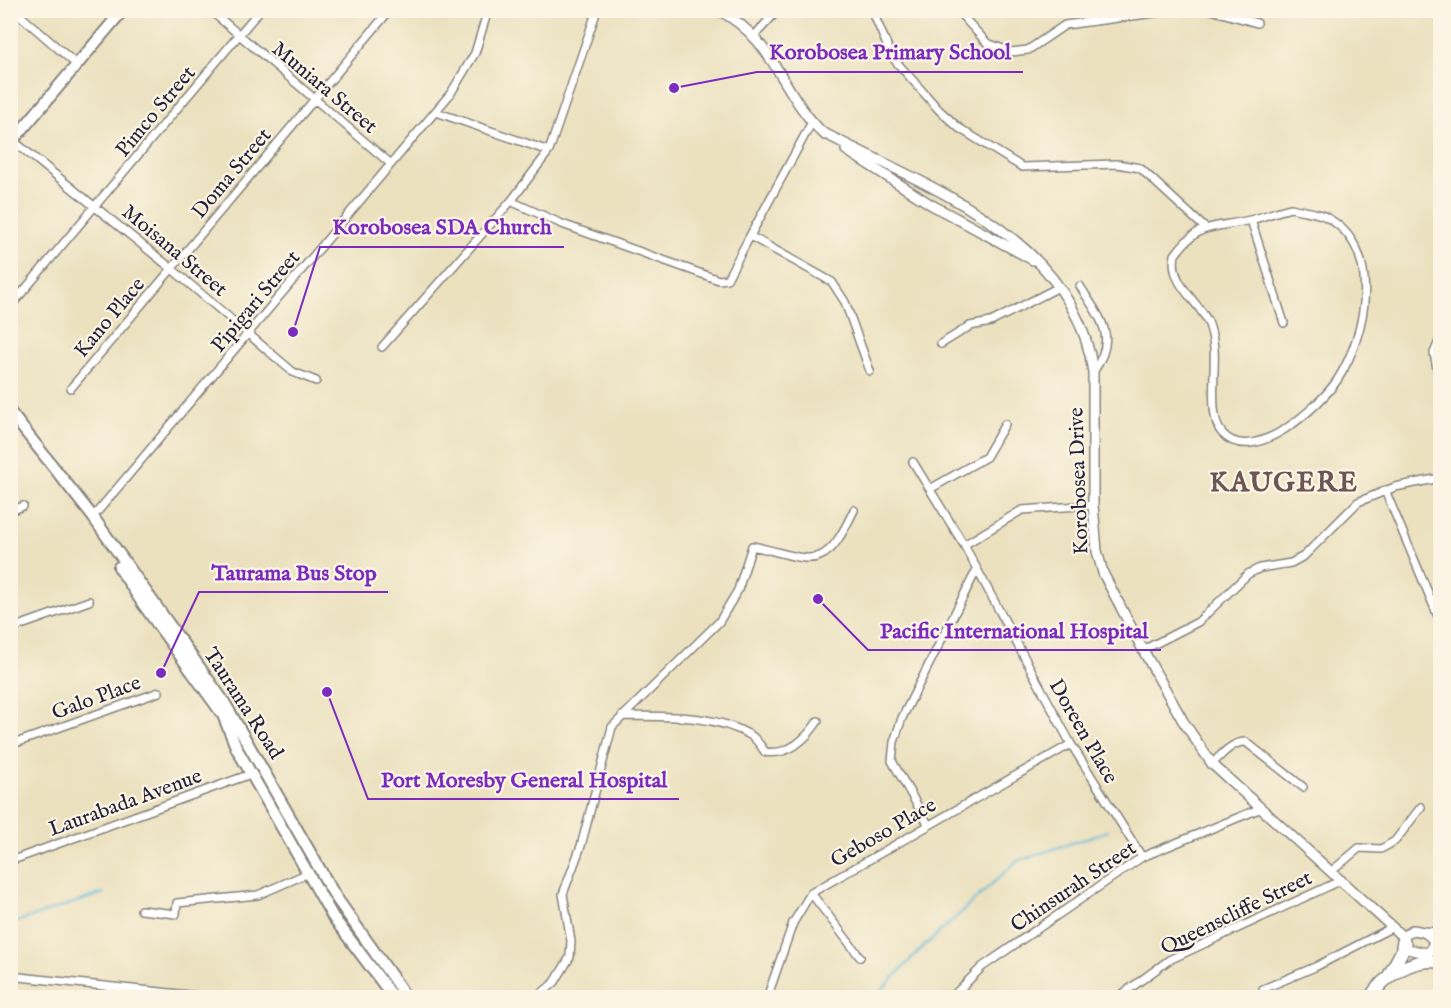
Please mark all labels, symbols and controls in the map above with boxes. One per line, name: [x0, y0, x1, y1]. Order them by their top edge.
callout: Korobosea Primary School: [757, 32, 1023, 72]
street label: Muniara Street: [266, 36, 382, 140]
text: Korobosea Primary School: [769, 39, 1012, 67]
street label: Pimco Street: [110, 61, 202, 163]
street label: Doma Street: [186, 123, 278, 225]
street label: Moisana Street: [116, 199, 232, 303]
callout: Korobosea SDA Church: [320, 207, 564, 247]
text: Korobosea SDA Church: [332, 214, 552, 242]
street label: Pipigari Street: [206, 245, 307, 359]
street label: Kano Place: [69, 272, 152, 364]
street label: Korobosea Drive: [1063, 406, 1096, 555]
district label: KAUGERE: [1209, 467, 1359, 501]
callout: Taurama Bus Stop: [199, 552, 388, 592]
text: Taurama Bus Stop: [210, 560, 377, 588]
callout: Pacific International Hospital: [868, 610, 1161, 650]
text: Pacific International Hospital: [880, 618, 1149, 646]
street label: Taurama Road: [197, 643, 289, 765]
street label: Galo Place: [48, 670, 145, 727]
street label: Doreen Place: [1042, 675, 1124, 789]
callout: Port Moresby General Hospital: [368, 759, 679, 799]
street label: Laurabada Avenue: [45, 763, 206, 844]
text: Port Moresby General Hospital: [381, 767, 668, 795]
street label: Geboso Place: [826, 792, 942, 874]
street label: Chinsurah Street: [1006, 835, 1142, 939]
street label: Queenscliffe Street: [1156, 865, 1317, 962]

